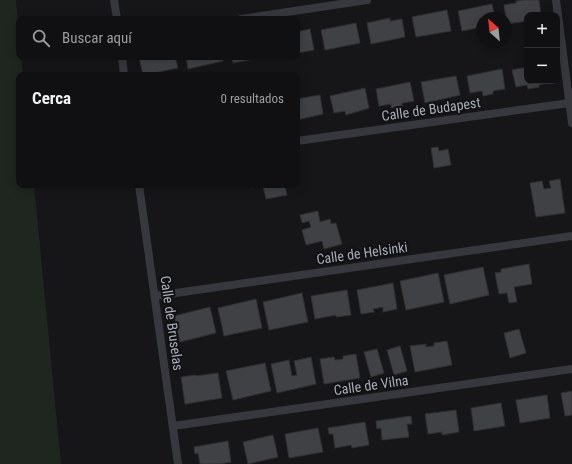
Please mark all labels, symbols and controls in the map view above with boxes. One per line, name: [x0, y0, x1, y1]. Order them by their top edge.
north arrow: [476, 12, 512, 48]
map controls: [524, 12, 560, 84]
button: +: [524, 12, 560, 48]
search box: [16, 16, 300, 60]
icon: search: [30, 27, 52, 49]
text: Buscar aquí: [62, 29, 132, 47]
button: −: [524, 48, 560, 84]
text: Cerca: [32, 88, 71, 108]
text: 0 resultados: [220, 91, 284, 106]
street label: Calle de Budapest: [381, 94, 481, 124]
street label: Calle de Helsinki: [315, 239, 409, 267]
street label: Calle de Bruselas: [157, 275, 187, 371]
street label: Calle de Vilna: [333, 372, 409, 398]

